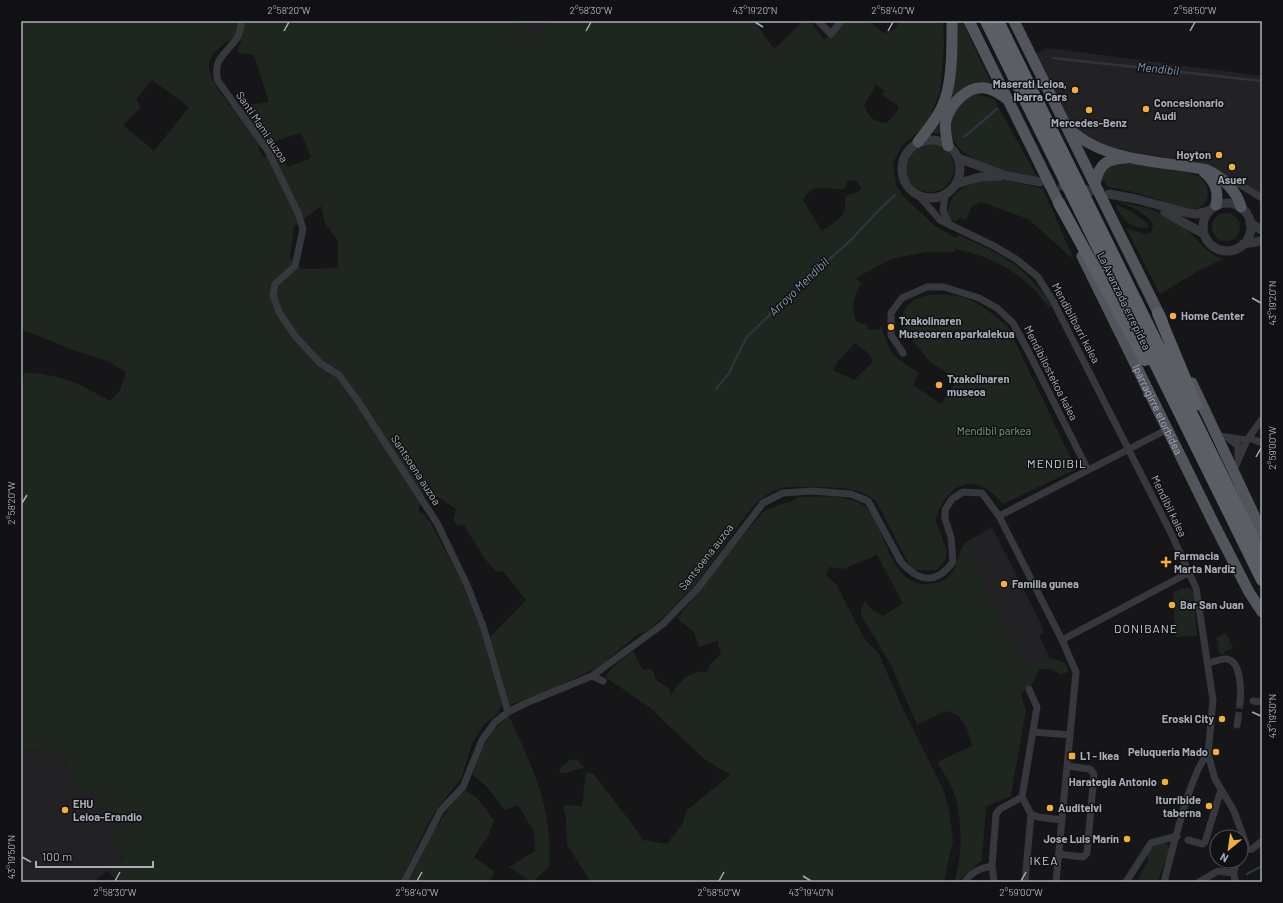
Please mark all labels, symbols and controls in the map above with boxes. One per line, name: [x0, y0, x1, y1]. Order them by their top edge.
text: 2°58'20"W: [267, 4, 311, 16]
text: 2°58'30"W: [569, 4, 613, 16]
text: 43°19'20"N: [733, 4, 777, 16]
text: 2°58'40"W: [871, 4, 915, 16]
text: 2°58'50"W: [1173, 4, 1217, 16]
water label: Mendibil: [1136, 59, 1180, 77]
place label: Maserati Leioa, Ibarra Cars: [993, 77, 1067, 103]
marker: Maserati Leioa, Ibarra Cars: [1070, 85, 1080, 95]
street label: Santi Mami auzoa: [234, 89, 291, 165]
place label: Concesionario Audi: [1154, 96, 1224, 122]
marker: Concesionario Audi: [1141, 104, 1151, 114]
marker: Mercedes-Benz: [1084, 105, 1094, 115]
place label: Mercedes-Benz: [1051, 116, 1127, 129]
place label: Hoyton: [1176, 148, 1211, 161]
marker: Hoyton: [1214, 150, 1224, 160]
marker: Asuer: [1227, 162, 1237, 172]
place label: Asuer: [1217, 173, 1247, 186]
street label: La Avanzada errepidea: [1095, 250, 1154, 352]
water label: Arroyo Mendibil: [766, 254, 831, 318]
street label: Mendibilbarri kalea: [1050, 280, 1103, 365]
text: 43°19'20"N: [1266, 281, 1278, 325]
place label: Home Center: [1181, 309, 1245, 322]
marker: Home Center: [1168, 311, 1178, 321]
place label: Txakolinaren Museoaren aparkalekua: [899, 314, 1015, 340]
marker: Txakolinaren Museoaren aparkalekua: [886, 322, 896, 332]
street label: Mendibilostekoa kalea: [1022, 323, 1081, 422]
street label: Iparragirre etorbidea: [1130, 362, 1186, 456]
place label: Txakolinaren museoa: [947, 372, 1009, 398]
marker: Txakolinaren museoa: [934, 380, 944, 390]
park label: Mendibil parkea: [957, 424, 1031, 437]
text: 2°59'00"W: [1266, 426, 1278, 470]
street label: Santsoena auzoa: [389, 432, 444, 507]
district label: MENDIBIL: [1027, 456, 1087, 470]
street label: Mendibil kalea: [1149, 473, 1190, 539]
text: 2°58'20"W: [5, 481, 17, 525]
street label: Santsoena auzoa: [676, 521, 736, 593]
place label: Farmacia Marta Nardiz: [1174, 549, 1235, 575]
marker: Farmacia Marta Nardiz: [1161, 557, 1171, 567]
place label: Familia gunea: [1012, 577, 1079, 590]
marker: Familia gunea: [999, 579, 1009, 589]
place label: Bar San Juan: [1180, 598, 1244, 611]
marker: Bar San Juan: [1167, 600, 1177, 610]
district label: DONIBANE: [1114, 621, 1178, 635]
text: 43°19'30"N: [1266, 694, 1278, 738]
place label: Eroski City: [1162, 712, 1214, 725]
marker: Eroski City: [1217, 714, 1227, 724]
place label: Peluquería Mado: [1128, 745, 1208, 758]
marker: Peluquería Mado: [1211, 747, 1221, 757]
place label: L1 - Ikea: [1080, 749, 1119, 762]
marker: L1 - Ikea: [1067, 751, 1077, 761]
place label: Harategia Antonio: [1069, 775, 1157, 788]
marker: Harategia Antonio: [1160, 777, 1170, 787]
place label: Iturribide taberna: [1155, 793, 1201, 819]
place label: EHU Leioa-Erandio: [73, 797, 142, 823]
place label: Auditelvi: [1058, 801, 1102, 814]
marker: Iturribide taberna: [1204, 801, 1214, 811]
marker: Auditelvi: [1045, 803, 1055, 813]
marker: EHU Leioa-Erandio: [60, 805, 70, 815]
north arrow: [1209, 829, 1249, 869]
place label: Jose Luis Marín: [1043, 832, 1119, 845]
marker: Jose Luis Marín: [1122, 834, 1132, 844]
text: 43°19'50"N: [5, 835, 17, 879]
scale bar: [36, 843, 153, 869]
text: 100 m: [42, 849, 72, 863]
text: N: [1218, 851, 1230, 866]
district label: IKEA: [1030, 853, 1058, 867]
text: 2°58'30"W: [93, 886, 137, 898]
text: 2°58'40"W: [395, 886, 439, 898]
text: 2°58'50"W: [697, 886, 741, 898]
text: 43°19'40"N: [789, 886, 833, 898]
text: 2°59'00"W: [999, 886, 1043, 898]

